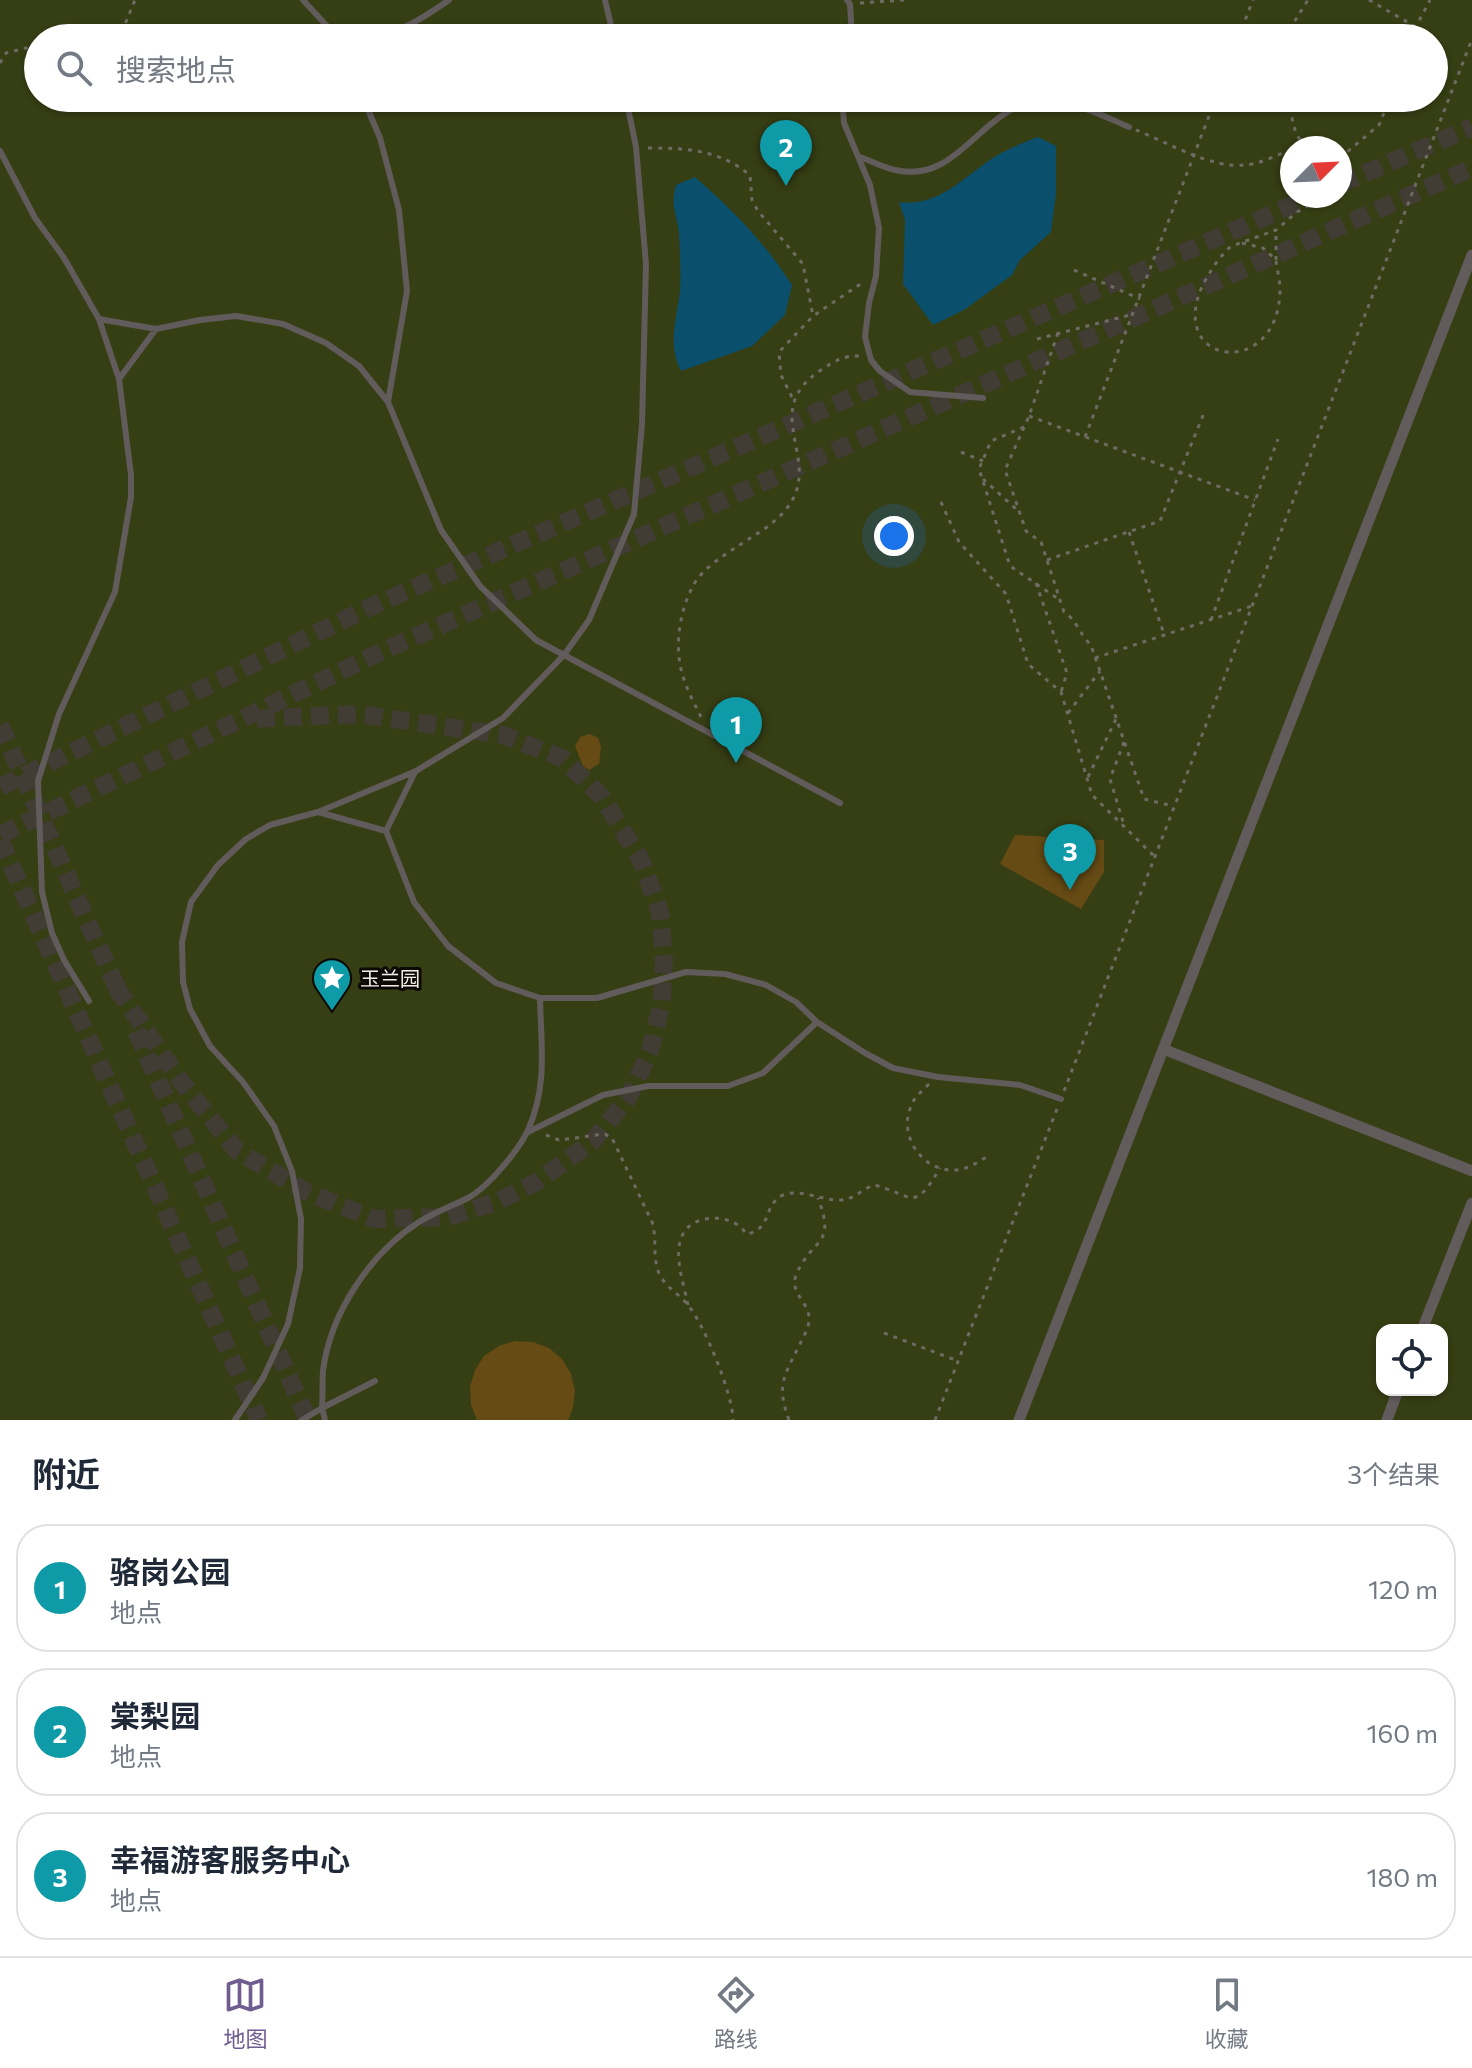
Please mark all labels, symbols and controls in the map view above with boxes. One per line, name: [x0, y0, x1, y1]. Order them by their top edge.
search box: [24, 24, 1448, 112]
icon: search: [52, 46, 96, 90]
text: 搜索地点: [116, 50, 236, 87]
pin: 2: [760, 120, 812, 186]
north arrow: [1280, 136, 1352, 208]
your location: [874, 516, 914, 556]
pin: 1: [710, 697, 762, 763]
pin: 3: [1044, 824, 1096, 890]
place icon: 玉兰园: [311, 957, 353, 1012]
place label: 玉兰园: [360, 966, 420, 990]
map controls: [1376, 1324, 1448, 1396]
button: locate: [1376, 1324, 1448, 1396]
text: 附近: [32, 1452, 100, 1494]
text: 3个结果: [1347, 1458, 1440, 1489]
text: 骆岗公园: [110, 1552, 230, 1589]
text: 1: [54, 1573, 66, 1604]
text: 120 m: [1368, 1573, 1438, 1604]
text: 地点: [110, 1596, 162, 1627]
text: 棠梨园: [110, 1696, 200, 1733]
text: 2: [53, 1717, 67, 1748]
text: 160 m: [1366, 1717, 1438, 1748]
text: 地点: [110, 1740, 162, 1771]
text: 幸福游客服务中心: [110, 1840, 350, 1877]
text: 3: [52, 1861, 68, 1892]
text: 180 m: [1366, 1861, 1438, 1892]
text: 地点: [110, 1884, 162, 1915]
tab: 地图: [223, 1973, 267, 2053]
tab: 路线: [714, 1973, 758, 2053]
tab: 收藏: [1205, 1973, 1249, 2053]

